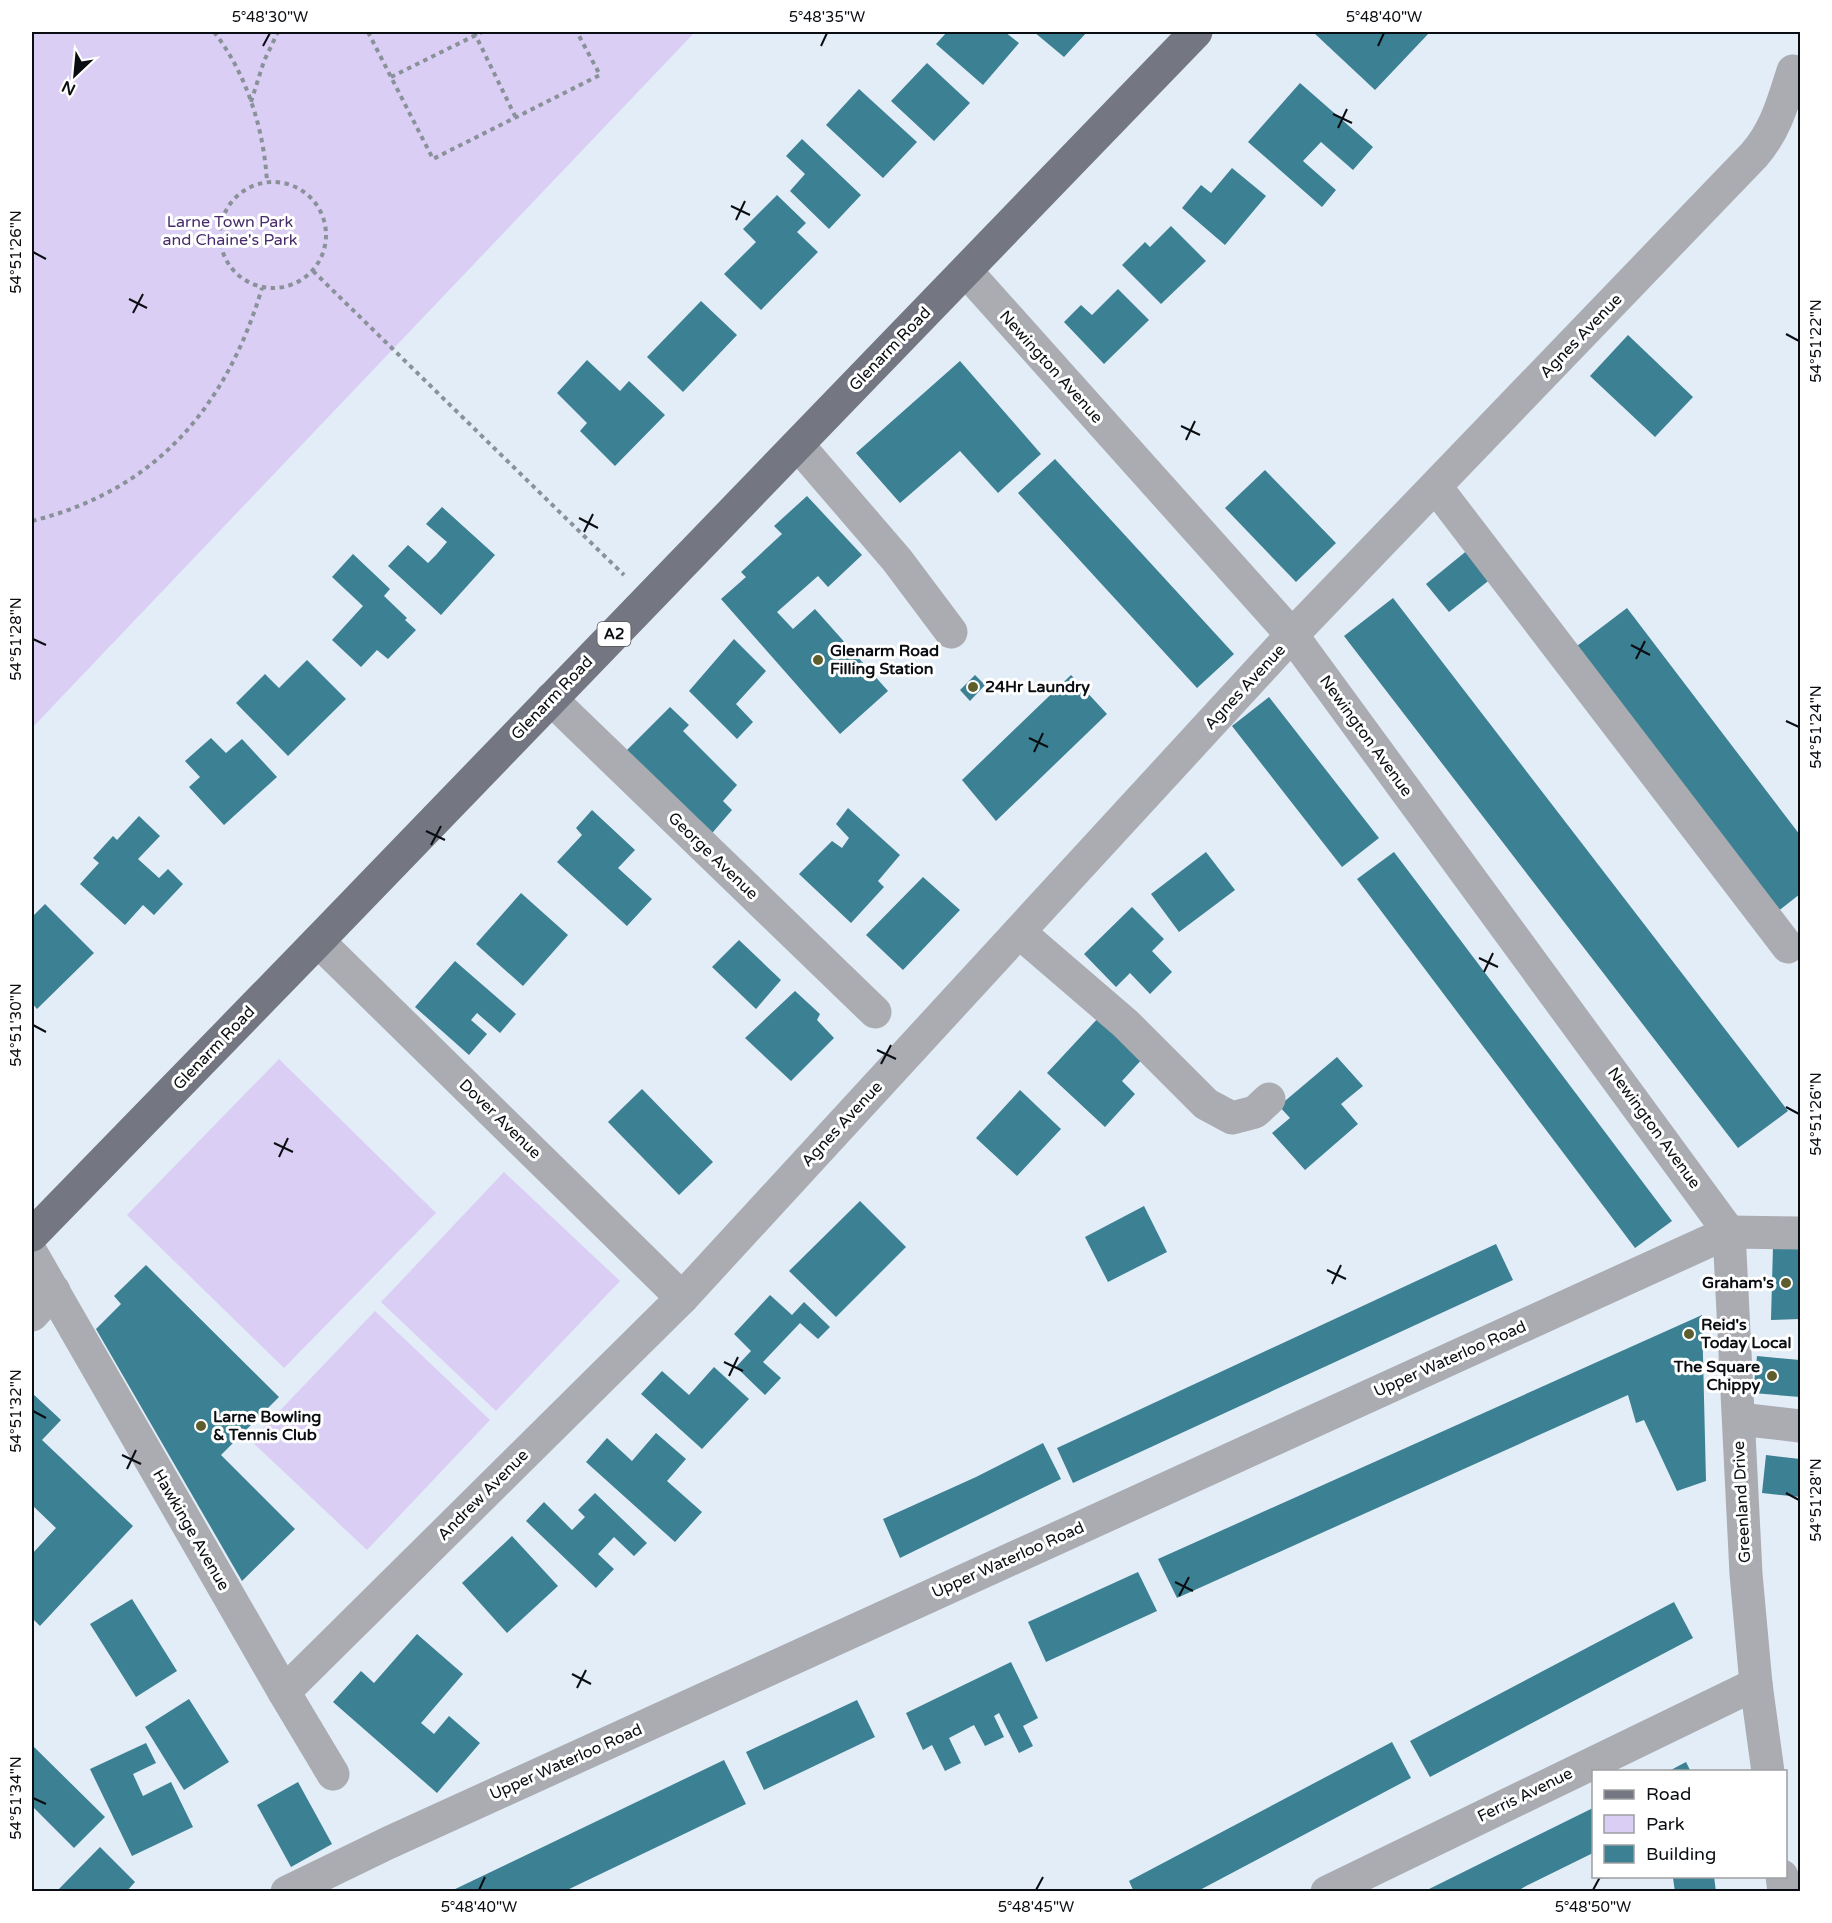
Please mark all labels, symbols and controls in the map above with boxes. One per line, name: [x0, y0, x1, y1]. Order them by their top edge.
text: 5°48'30"W: [232, 8, 308, 26]
text: 5°48'35"W: [789, 8, 865, 26]
text: 5°48'40"W: [1346, 8, 1422, 26]
north arrow: [45, 45, 105, 105]
text: N: [59, 76, 79, 99]
text: 54°51'26"N: [7, 210, 25, 294]
park label: Larne Town Park and Chaine's Park: [162, 212, 298, 250]
street label: Agnes Avenue: [1536, 290, 1626, 382]
text: 54°51'22"N: [1807, 299, 1825, 383]
street label: Glenarm Road: [845, 303, 935, 395]
street label: Newington Avenue: [995, 306, 1107, 428]
text: 54°51'28"N: [7, 597, 25, 681]
road number: A2: [598, 622, 630, 646]
street label: Agnes Avenue: [1200, 640, 1290, 734]
place label: Glenarm Road Filling Station: [830, 641, 939, 679]
street label: Glenarm Road: [507, 652, 597, 744]
marker: Glenarm Road Filling Station: [811, 653, 825, 667]
street label: Newington Avenue: [1315, 671, 1417, 801]
place label: 24Hr Laundry: [985, 677, 1090, 697]
marker: 24Hr Laundry: [966, 680, 980, 694]
text: 54°51'24"N: [1807, 685, 1825, 769]
street label: George Avenue: [664, 808, 762, 904]
text: 54°51'30"N: [7, 983, 25, 1067]
street label: Glenarm Road: [169, 1002, 259, 1094]
street label: Newington Avenue: [1603, 1063, 1705, 1193]
text: 54°51'26"N: [1807, 1072, 1825, 1156]
street label: Dover Avenue: [455, 1075, 545, 1163]
street label: Agnes Avenue: [797, 1077, 887, 1171]
place label: Graham's: [1702, 1273, 1774, 1293]
marker: Graham's: [1779, 1276, 1793, 1290]
place label: Reid's Today Local: [1700, 1315, 1792, 1353]
street label: Upper Waterloo Road: [1371, 1316, 1529, 1402]
marker: Reid's Today Local: [1682, 1327, 1696, 1341]
place label: The Square Chippy: [1673, 1357, 1760, 1395]
text: 54°51'32"N: [7, 1369, 25, 1453]
marker: The Square Chippy: [1765, 1369, 1779, 1383]
place label: Larne Bowling & Tennis Club: [213, 1407, 321, 1445]
marker: Larne Bowling & Tennis Club: [194, 1419, 208, 1433]
street label: Greenland Drive: [1729, 1440, 1755, 1564]
street label: Andrew Avenue: [433, 1445, 533, 1545]
text: 54°51'28"N: [1807, 1458, 1825, 1542]
street label: Hawkinge Avenue: [148, 1466, 234, 1594]
street label: Upper Waterloo Road: [929, 1517, 1087, 1603]
street label: Upper Waterloo Road: [487, 1719, 645, 1805]
text: 54°51'34"N: [7, 1756, 25, 1840]
street label: Ferris Avenue: [1474, 1763, 1576, 1827]
legend: [1592, 1770, 1787, 1878]
text: Road: [1646, 1783, 1691, 1805]
text: Park: [1646, 1813, 1685, 1835]
text: Building: [1646, 1843, 1716, 1865]
text: 5°48'40"W: [441, 1898, 517, 1916]
text: 5°48'45"W: [998, 1898, 1074, 1916]
text: 5°48'50"W: [1555, 1898, 1631, 1916]

